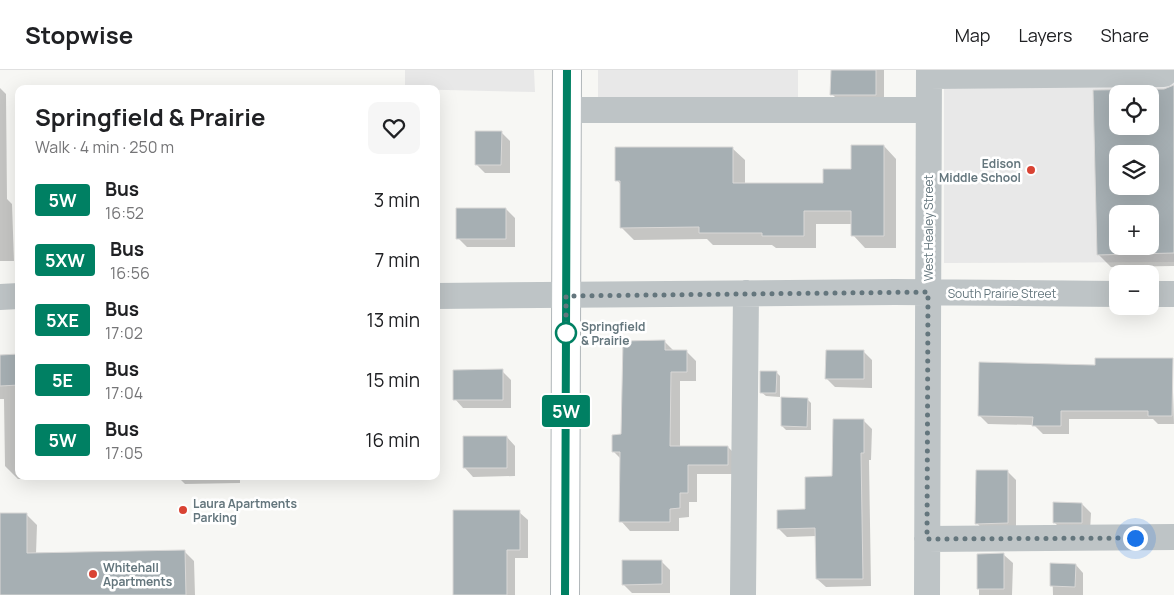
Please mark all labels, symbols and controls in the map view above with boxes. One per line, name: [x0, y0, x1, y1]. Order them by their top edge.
text: Stopwise: [25, 18, 133, 51]
text: Map: [955, 23, 990, 47]
text: Layers: [1018, 23, 1072, 47]
text: Share: [1100, 23, 1149, 47]
map controls: [1109, 85, 1159, 315]
button: locate: [1109, 85, 1159, 135]
text: Springfield & Prairie: [35, 100, 265, 133]
button: heart: [368, 102, 420, 154]
text: Walk · 4 min · 250 m: [35, 136, 174, 158]
button: layers: [1109, 145, 1159, 195]
place label: Edison Middle School: [939, 155, 1021, 186]
marker: Edison Middle School: [1025, 164, 1037, 176]
street label: West Healey Street: [920, 175, 937, 281]
text: Bus: [105, 176, 139, 202]
text: 3 min: [374, 187, 420, 213]
text: 5W: [48, 188, 77, 212]
text: 16:52: [105, 202, 144, 224]
button: +: [1109, 205, 1159, 255]
text: Bus: [110, 236, 144, 262]
text: 7 min: [375, 247, 420, 273]
text: 5XW: [45, 248, 85, 272]
text: 16:56: [110, 262, 150, 284]
button: −: [1109, 265, 1159, 315]
street label: South Prairie Street: [948, 285, 1056, 302]
text: Bus: [105, 296, 139, 322]
text: 13 min: [366, 307, 420, 333]
text: 5XE: [46, 308, 79, 332]
place label: Springfield & Prairie: [581, 318, 645, 349]
text: 17:02: [105, 322, 143, 344]
marker: Springfield & Prairie: [555, 322, 577, 344]
text: Bus: [105, 356, 139, 382]
text: 15 min: [366, 367, 420, 393]
text: 5E: [52, 368, 73, 392]
text: 17:04: [105, 382, 143, 404]
line badge: 5W: [544, 395, 588, 427]
text: 5W: [552, 399, 580, 423]
text: Bus: [105, 416, 139, 442]
text: 16 min: [365, 427, 420, 453]
text: 5W: [48, 428, 77, 452]
text: 17:05: [105, 442, 143, 464]
place label: Laura Apartments Parking: [193, 495, 298, 526]
marker: Laura Apartments Parking: [177, 504, 189, 516]
your location: [1123, 526, 1148, 551]
place label: Whitehall Apartments: [103, 559, 173, 590]
marker: Whitehall Apartments: [87, 568, 99, 580]

